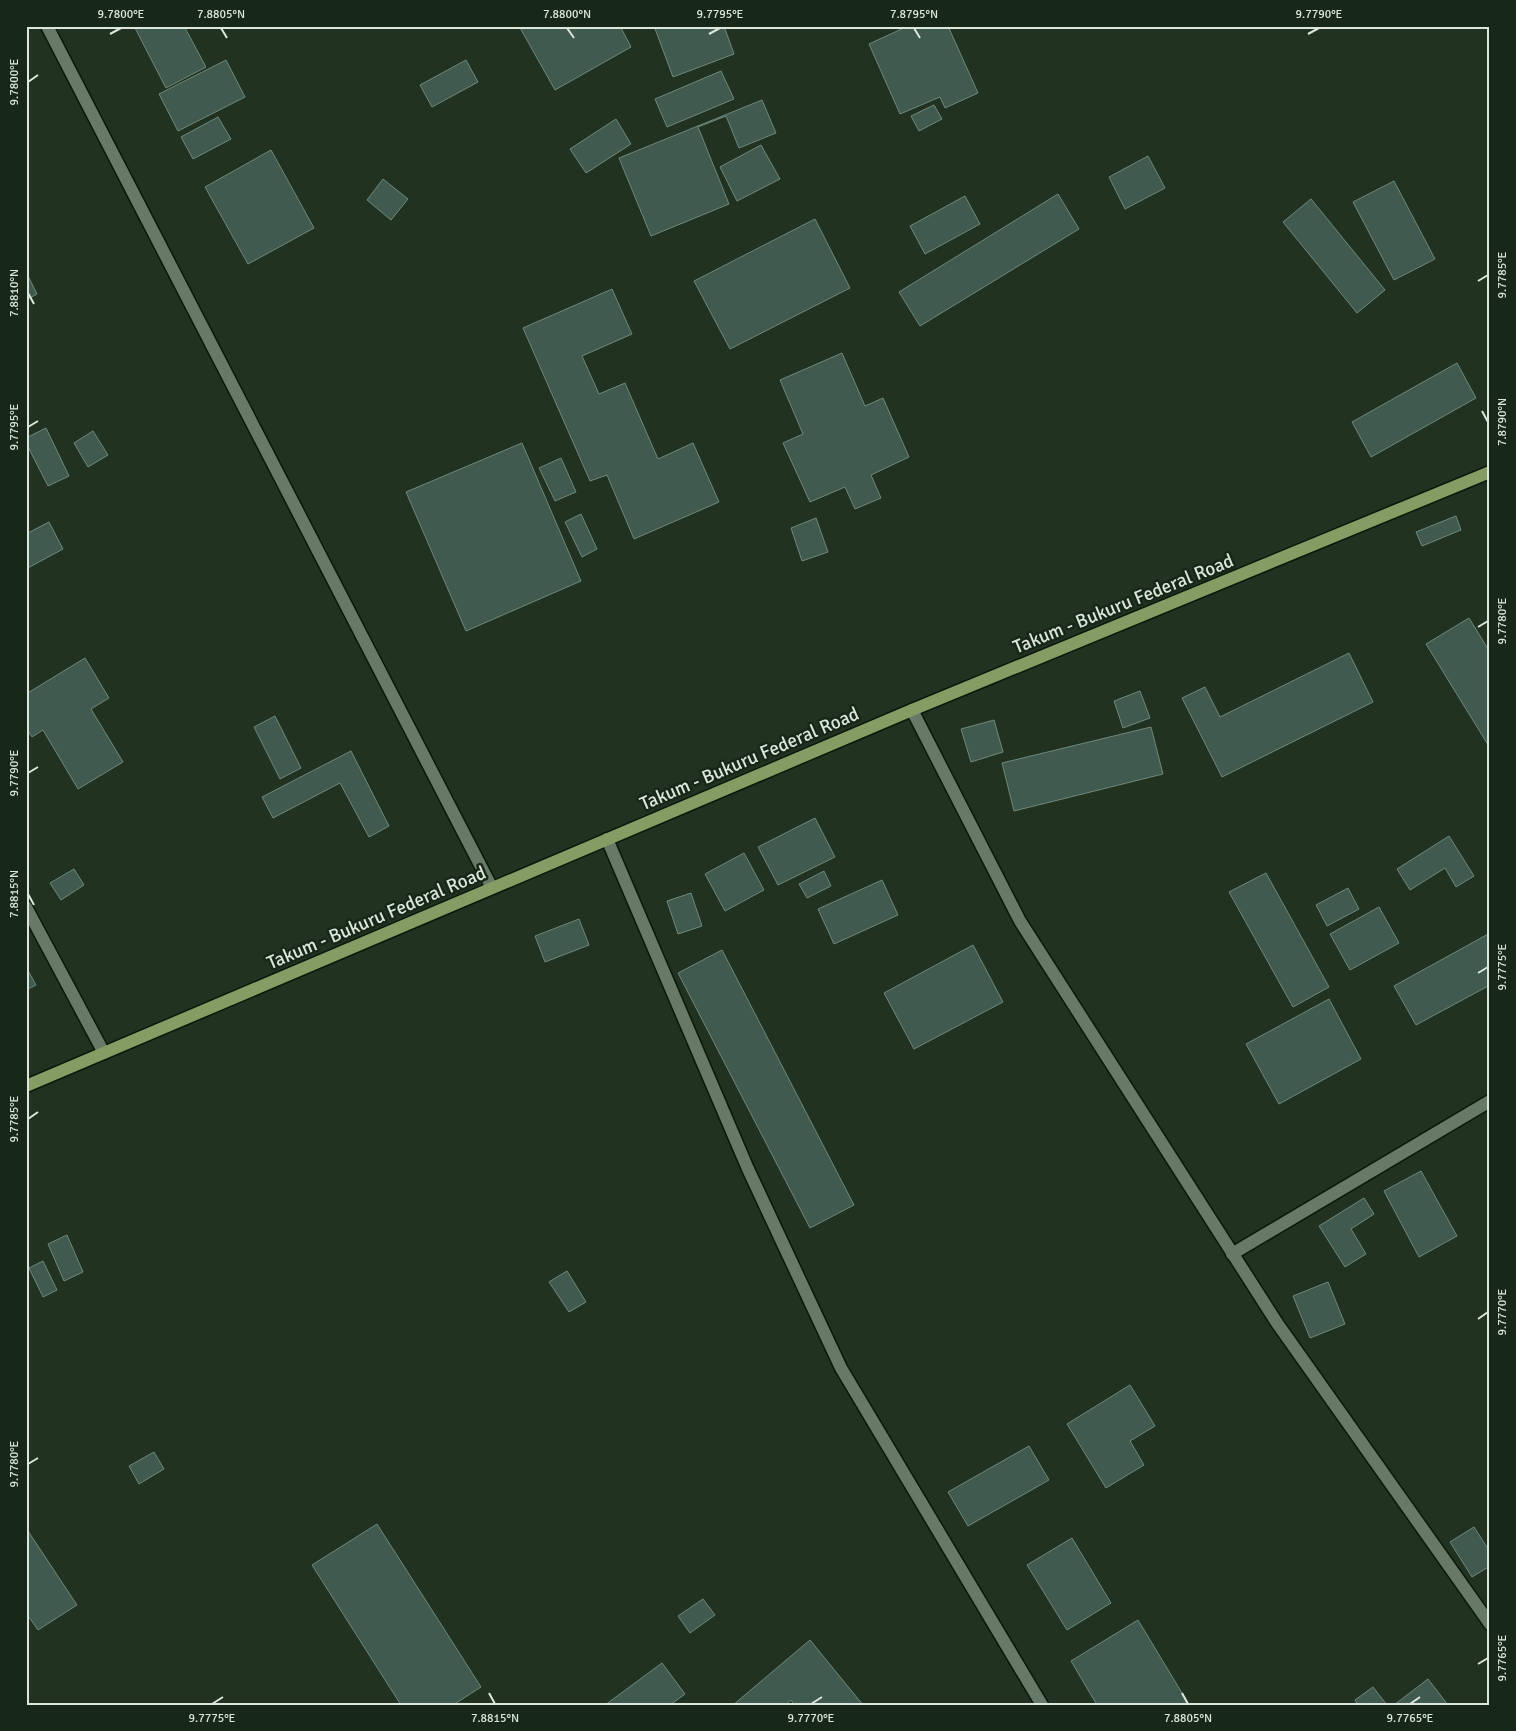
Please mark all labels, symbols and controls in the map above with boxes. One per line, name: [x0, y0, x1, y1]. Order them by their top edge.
text: 9.7800°E: [98, 7, 145, 22]
text: 7.8805°N: [197, 7, 245, 22]
text: 7.8800°N: [543, 7, 591, 22]
text: 9.7795°E: [697, 7, 744, 22]
text: 7.8795°N: [890, 7, 938, 22]
text: 9.7790°E: [1296, 7, 1343, 22]
text: 9.7800°E: [7, 58, 22, 105]
text: 9.7785°E: [1495, 251, 1510, 298]
text: 7.8810°N: [7, 269, 22, 317]
text: 7.8790°N: [1495, 398, 1510, 446]
text: 9.7795°E: [7, 403, 22, 450]
street label: Takum - Bukuru Federal Road: [1010, 549, 1237, 659]
text: 9.7780°E: [1495, 597, 1510, 644]
street label: Takum - Bukuru Federal Road: [636, 702, 863, 816]
text: 9.7790°E: [7, 749, 22, 796]
street label: Takum - Bukuru Federal Road: [263, 861, 490, 975]
text: 7.8815°N: [7, 870, 22, 918]
text: 9.7775°E: [1495, 943, 1510, 990]
text: 9.7785°E: [7, 1095, 22, 1142]
text: 9.7770°E: [1495, 1288, 1510, 1335]
text: 9.7780°E: [7, 1440, 22, 1487]
text: 9.7765°E: [1495, 1634, 1510, 1681]
text: 9.7775°E: [189, 1711, 236, 1726]
text: 7.8815°N: [471, 1711, 519, 1726]
text: 9.7770°E: [788, 1711, 835, 1726]
text: 7.8805°N: [1164, 1711, 1212, 1726]
text: 9.7765°E: [1387, 1711, 1434, 1726]

